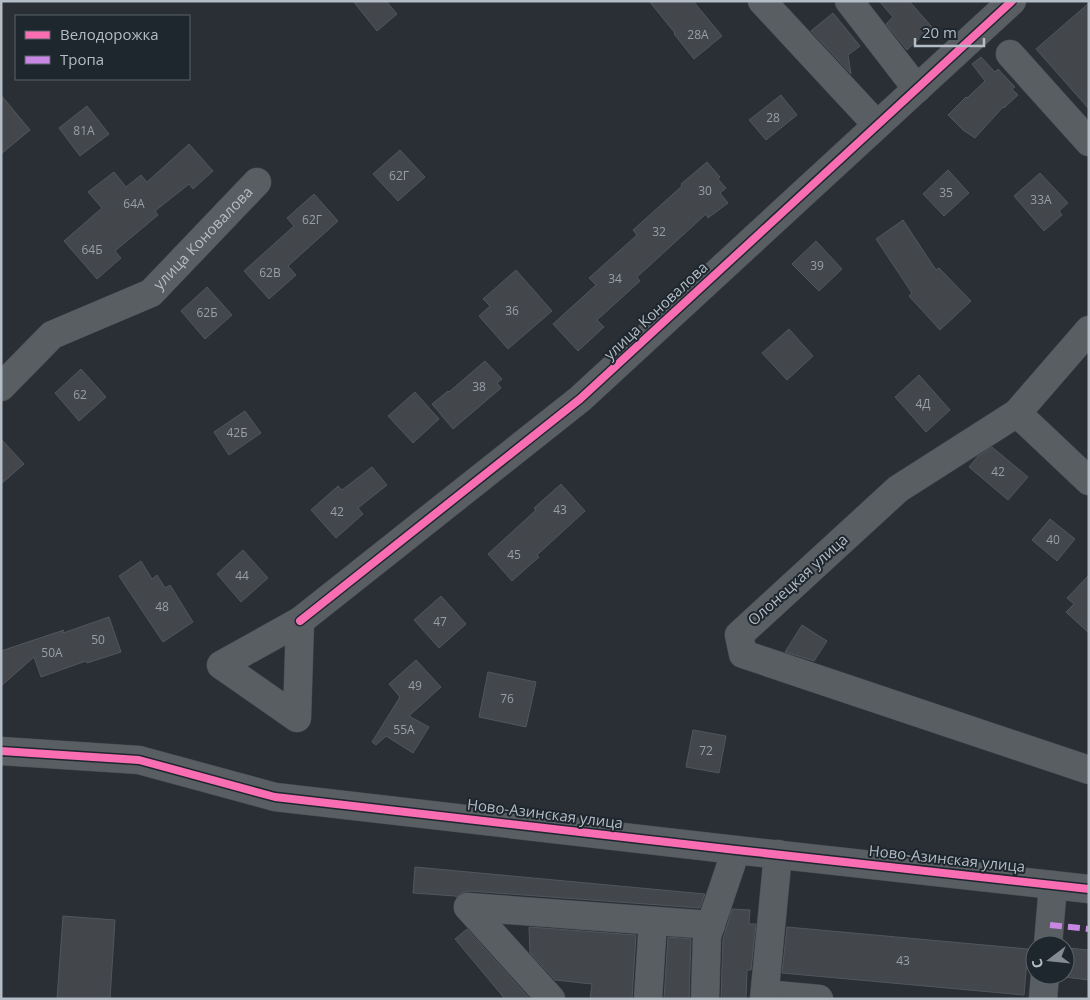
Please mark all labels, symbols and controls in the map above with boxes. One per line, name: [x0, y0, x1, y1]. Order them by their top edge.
legend: [15, 15, 190, 80]
scale bar: [915, 15, 984, 47]
text: 20 m: [922, 22, 957, 42]
text: Велодорожка: [60, 24, 159, 44]
house number: 28А: [687, 26, 709, 43]
text: Тропа: [60, 49, 104, 69]
house number: 28: [766, 109, 780, 126]
house number: 81А: [73, 122, 95, 139]
house number: 62Г: [389, 167, 409, 184]
street label: улица Коновалова: [148, 182, 257, 294]
house number: 30: [698, 182, 712, 199]
house number: 35: [939, 184, 953, 201]
house number: 33А: [1030, 191, 1052, 208]
house number: 64А: [123, 195, 145, 212]
house number: 62Г: [302, 211, 322, 228]
house number: 32: [652, 223, 666, 240]
house number: 64Б: [81, 241, 103, 258]
street label: улица Коновалова: [599, 257, 712, 364]
house number: 39: [810, 257, 824, 274]
house number: 62В: [259, 264, 281, 281]
house number: 34: [608, 270, 622, 287]
house number: 36: [505, 302, 519, 319]
house number: 62Б: [196, 304, 218, 321]
house number: 38: [472, 378, 486, 395]
house number: 62: [73, 386, 87, 403]
house number: 4Д: [915, 395, 931, 412]
house number: 42Б: [226, 424, 248, 441]
house number: 42: [991, 463, 1005, 480]
house number: 43: [553, 501, 567, 518]
house number: 42: [330, 503, 344, 520]
street label: Олонецкая улица: [743, 529, 852, 630]
house number: 40: [1046, 531, 1060, 548]
house number: 45: [507, 546, 521, 563]
house number: 44: [235, 567, 249, 584]
house number: 48: [155, 598, 169, 615]
house number: 47: [433, 613, 447, 630]
house number: 50: [91, 631, 105, 648]
house number: 50А: [41, 644, 63, 661]
house number: 49: [408, 677, 422, 694]
house number: 76: [500, 690, 514, 707]
house number: 55А: [393, 721, 415, 738]
house number: 72: [699, 742, 713, 759]
street label: Ново-Азинская улица: [466, 794, 624, 833]
street label: Ново-Азинская улица: [868, 840, 1026, 876]
north arrow: [1025, 935, 1075, 985]
house number: 43: [896, 952, 910, 969]
text: С: [1027, 957, 1047, 971]

